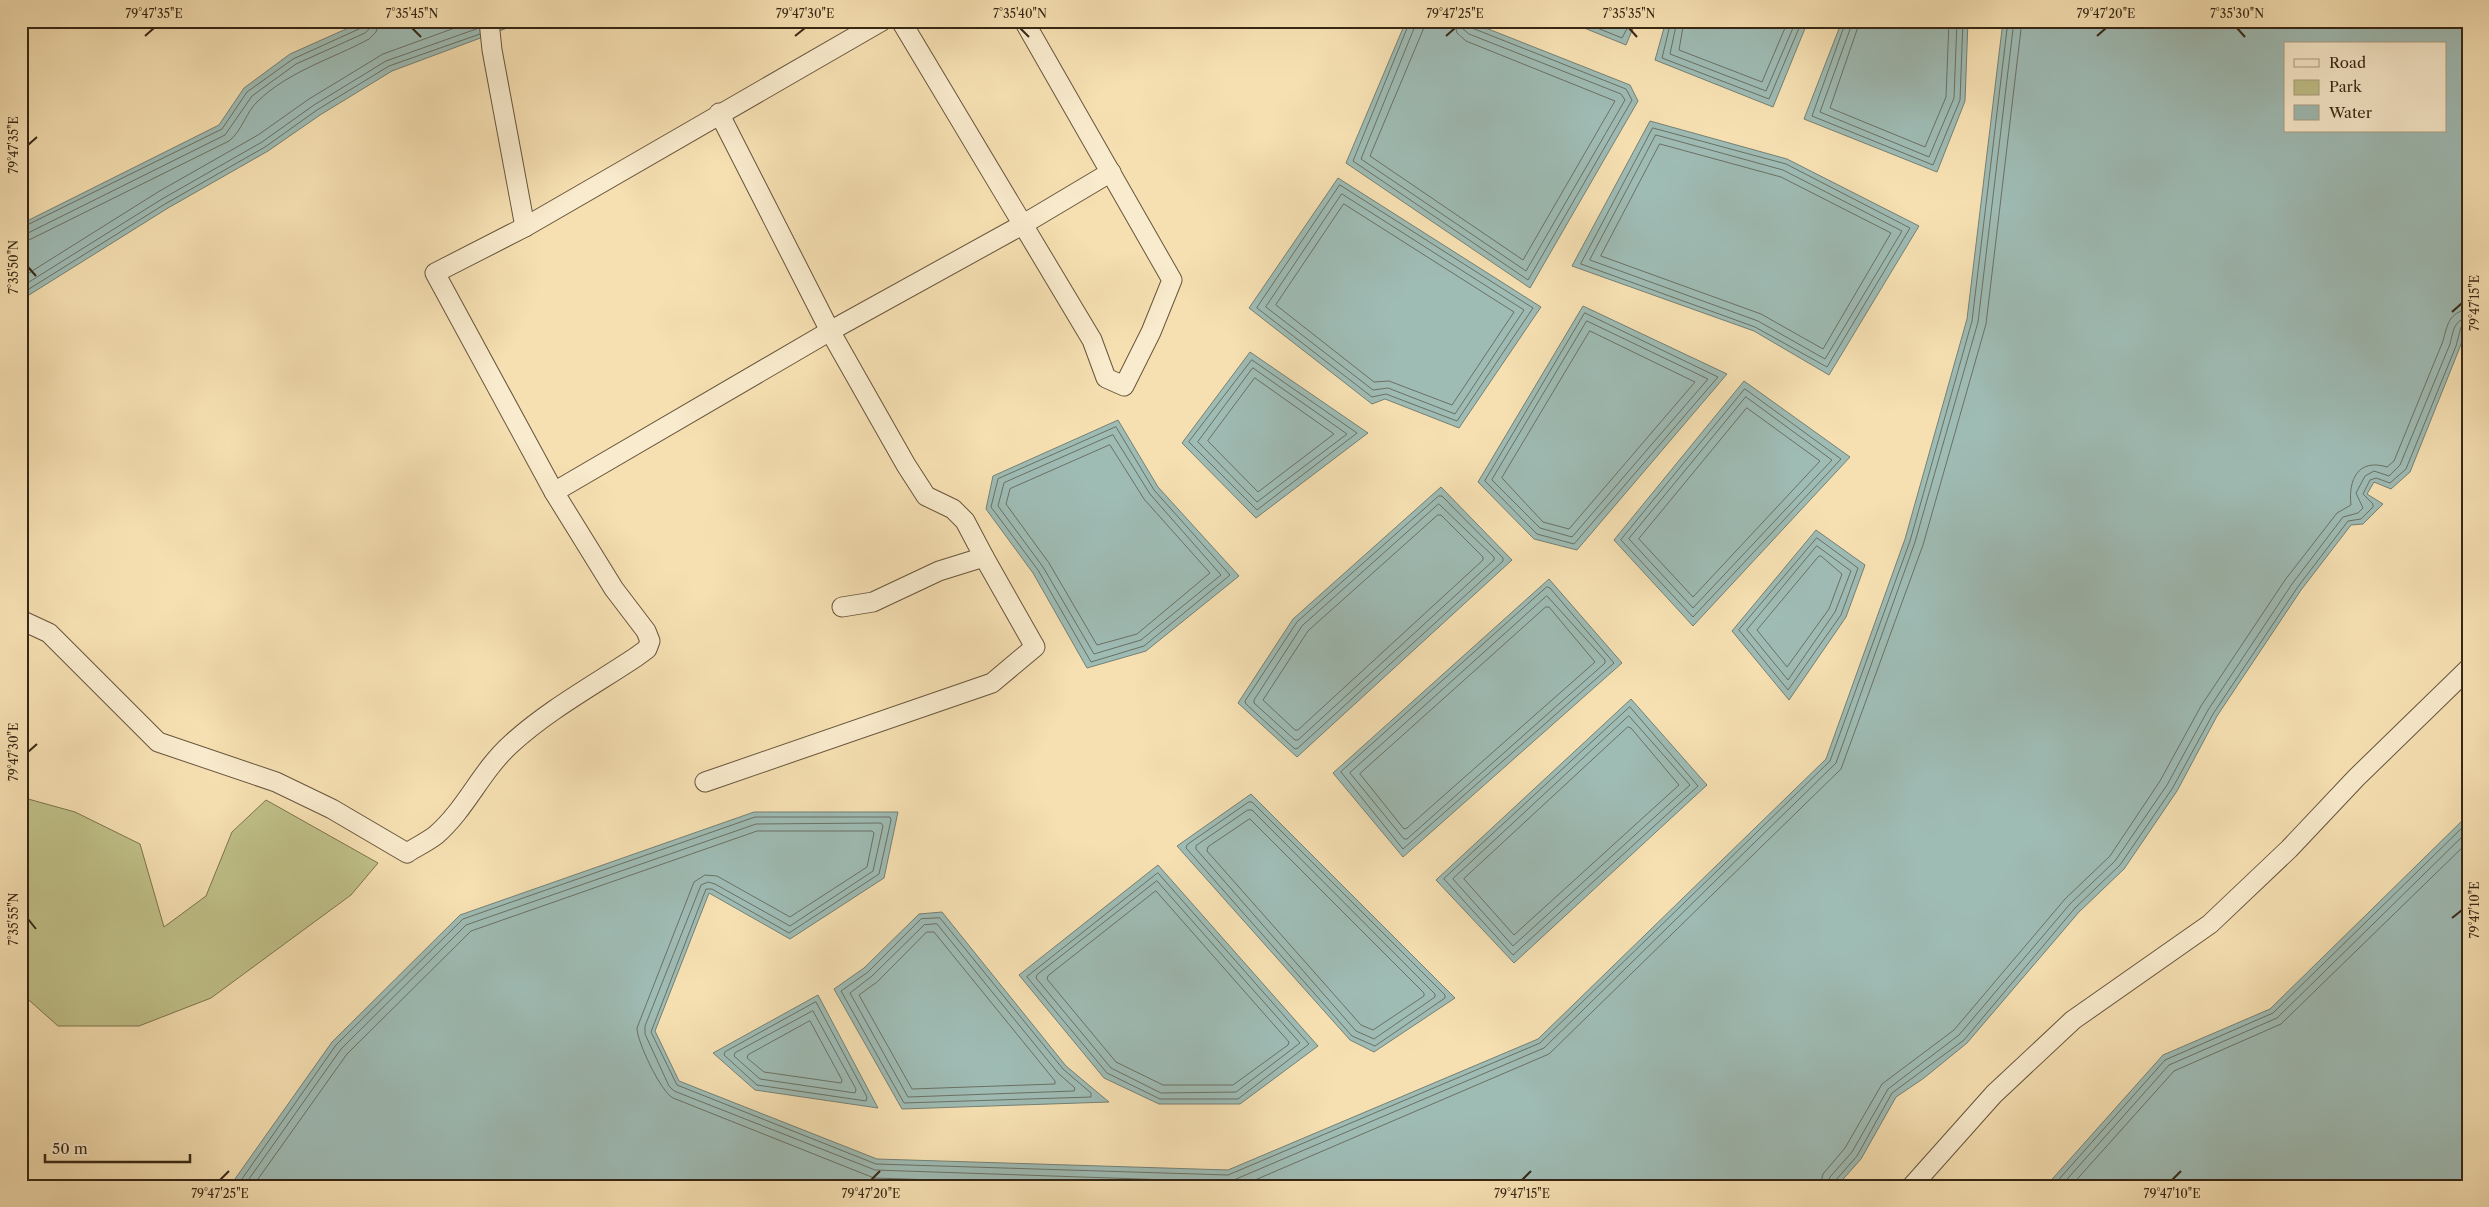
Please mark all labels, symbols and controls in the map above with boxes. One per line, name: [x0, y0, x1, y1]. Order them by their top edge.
text: 79°47'35"E: [125, 6, 183, 21]
text: 7°35'45"N: [386, 6, 438, 21]
text: 79°47'30"E: [776, 6, 834, 21]
text: 7°35'40"N: [993, 6, 1047, 21]
text: 79°47'25"E: [1426, 6, 1484, 21]
text: 7°35'35"N: [1602, 6, 1656, 21]
text: 79°47'20"E: [2077, 6, 2135, 21]
text: 7°35'30"N: [2210, 6, 2264, 21]
legend: [2284, 42, 2446, 132]
text: Road: [2329, 53, 2366, 72]
text: Park: [2329, 77, 2363, 96]
text: Water: [2328, 103, 2373, 122]
text: 79°47'35"E: [6, 116, 21, 174]
text: 7°35'50"N: [6, 240, 21, 294]
text: 79°47'15"E: [2467, 275, 2482, 331]
text: 79°47'30"E: [6, 723, 21, 781]
text: 79°47'10"E: [2467, 882, 2482, 938]
text: 7°35'55"N: [6, 892, 21, 945]
scale bar: [45, 1132, 190, 1164]
text: 50 m: [52, 1139, 88, 1158]
text: 79°47'25"E: [191, 1186, 249, 1201]
text: 79°47'20"E: [842, 1186, 900, 1201]
text: 79°47'15"E: [1494, 1186, 1550, 1201]
text: 79°47'10"E: [2144, 1186, 2200, 1201]

